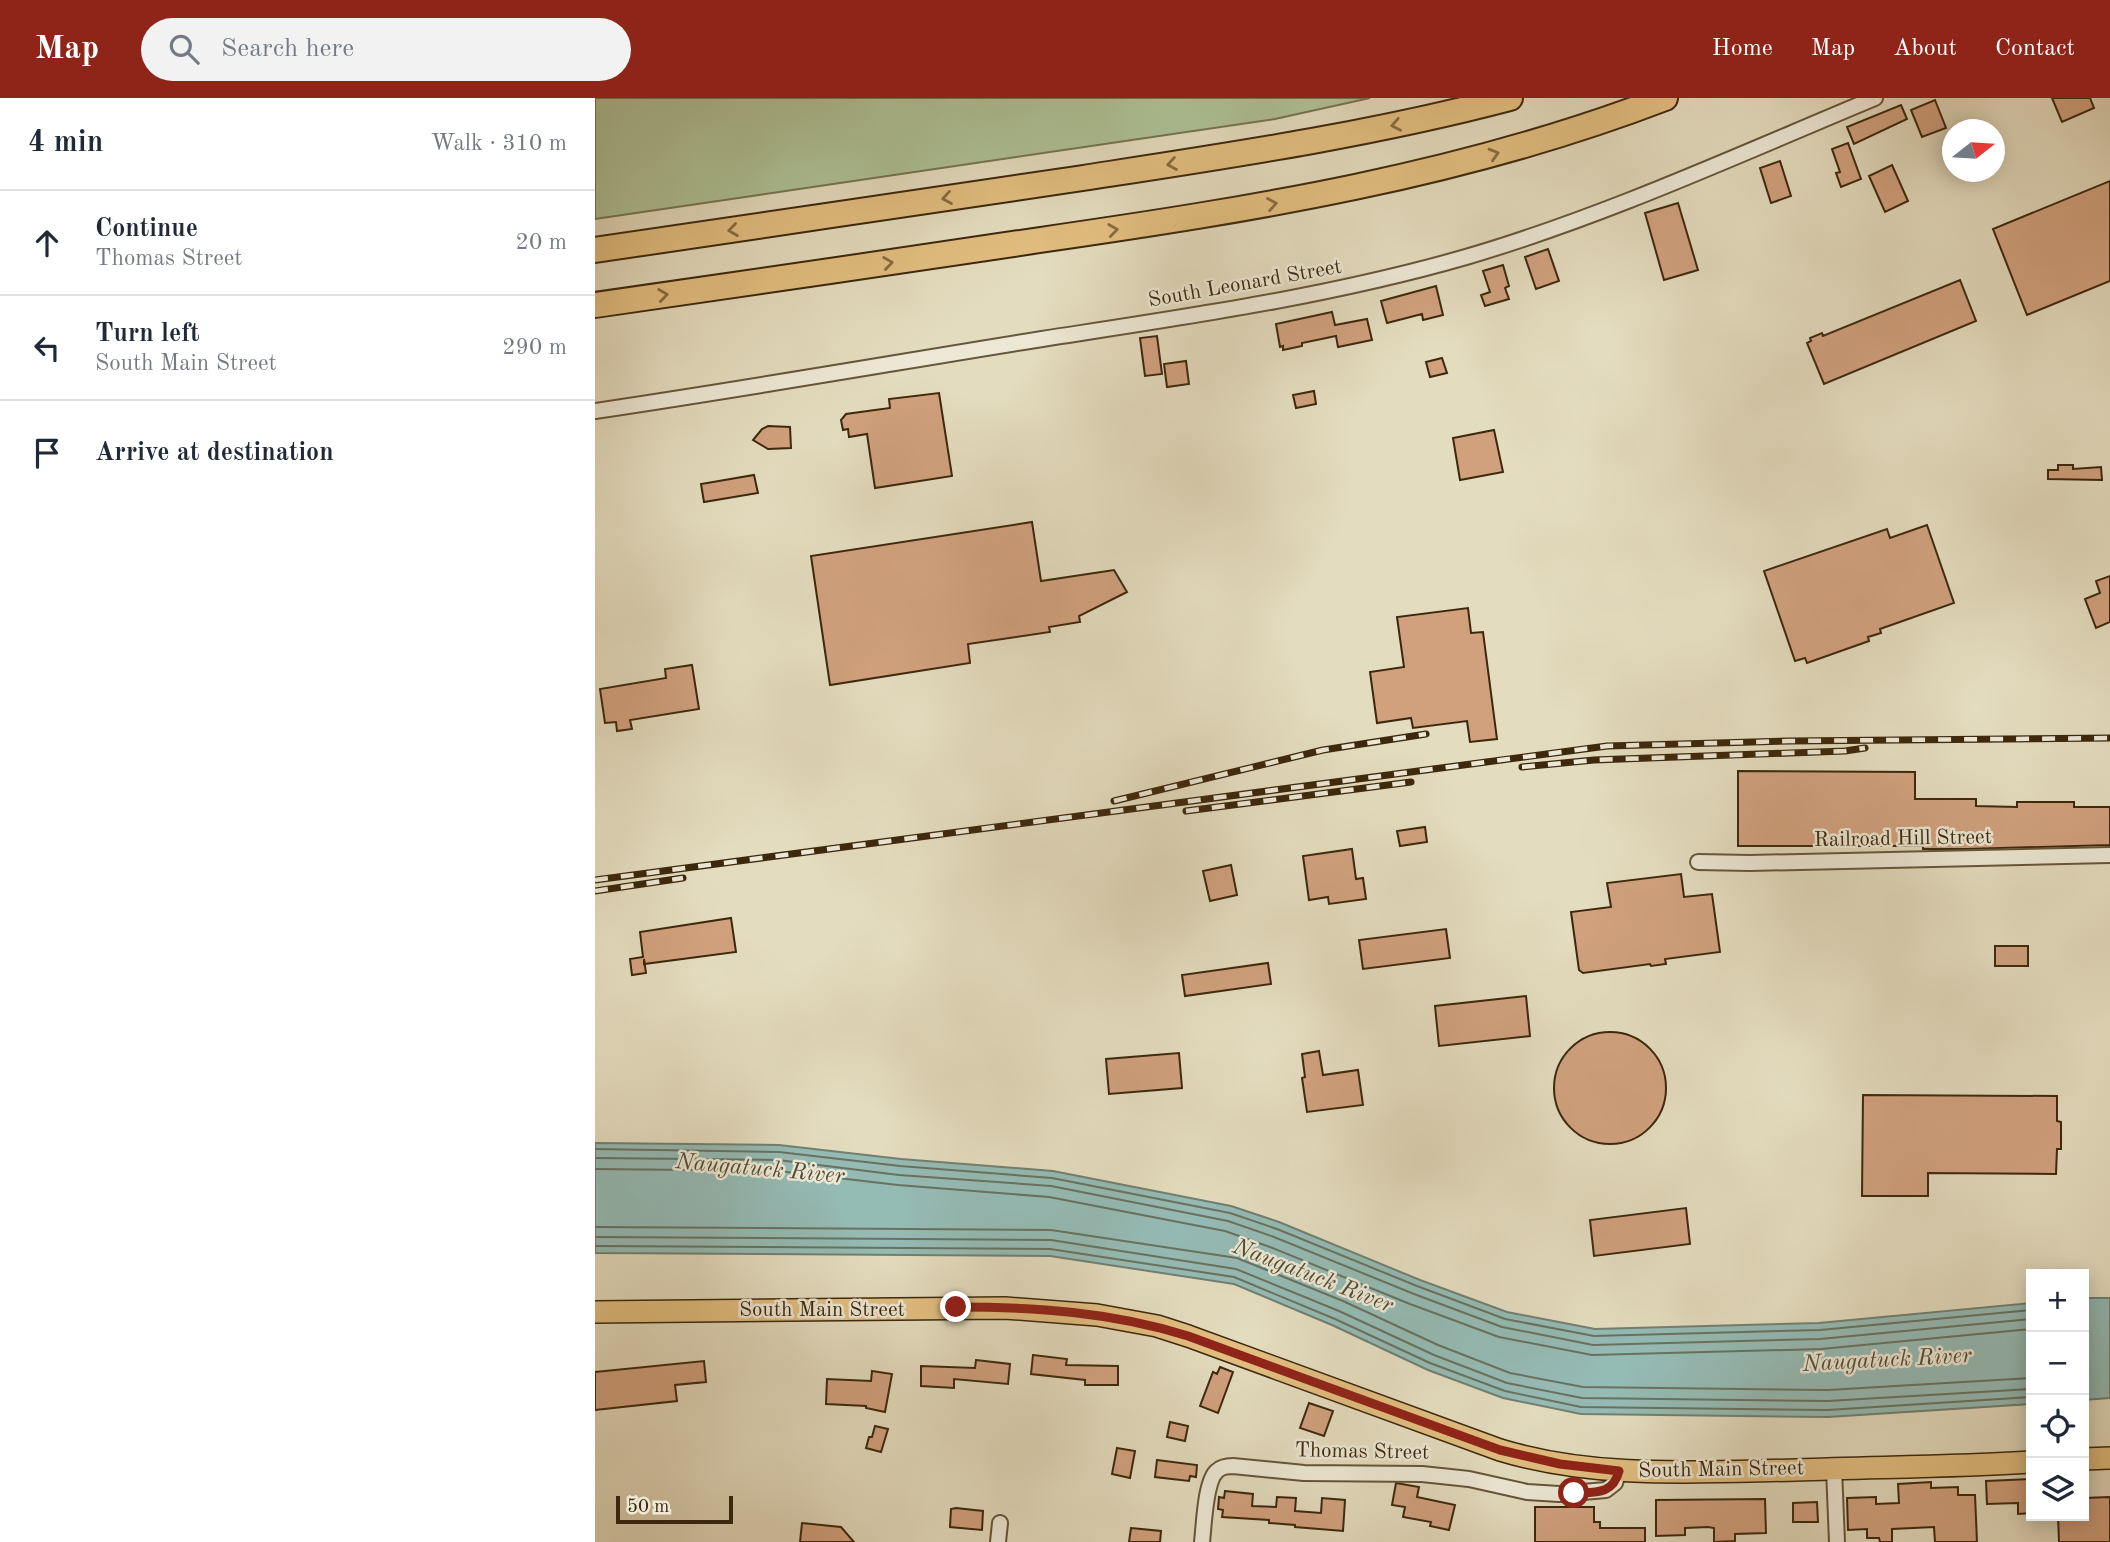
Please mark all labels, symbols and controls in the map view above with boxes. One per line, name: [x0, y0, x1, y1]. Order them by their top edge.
search box: [141, 18, 631, 81]
icon: search: [165, 30, 203, 68]
text: Map: [35, 33, 99, 66]
text: Search here: [221, 36, 354, 62]
text: Home: [1712, 37, 1773, 61]
text: Map: [1811, 37, 1855, 61]
text: About: [1893, 37, 1957, 61]
text: Contact: [1995, 37, 2075, 61]
one-way arrow: [1390, 117, 1402, 132]
north arrow: [1942, 119, 2005, 182]
text: 4 min: [28, 128, 103, 158]
text: Walk · 310 m: [431, 132, 567, 155]
one-way arrow: [1488, 148, 1500, 163]
one-way arrow: [1166, 156, 1178, 171]
one-way arrow: [941, 190, 953, 205]
one-way arrow: [1266, 197, 1278, 212]
text: Continue: [95, 216, 198, 242]
one-way arrow: [727, 222, 739, 237]
one-way arrow: [1107, 223, 1119, 238]
icon: ahead: [28, 224, 66, 262]
text: 20 m: [516, 231, 567, 254]
text: Thomas Street: [95, 247, 242, 270]
one-way arrow: [882, 255, 894, 270]
street label: South Leonard Street: [1147, 257, 1343, 311]
one-way arrow: [657, 288, 668, 303]
text: Turn left: [95, 321, 200, 347]
icon: left: [28, 329, 66, 367]
text: 290 m: [502, 336, 567, 359]
text: South Main Street: [95, 352, 277, 375]
icon: arrive: [28, 434, 66, 472]
text: Arrive at destination: [95, 440, 334, 466]
street label: Railroad Hill Street: [1814, 827, 1992, 851]
water label: Naugatuck River: [674, 1150, 846, 1189]
water label: Naugatuck River: [1229, 1235, 1397, 1318]
map controls: [2026, 1269, 2089, 1521]
button: +: [2026, 1269, 2089, 1332]
route end: [940, 1291, 971, 1322]
street label: South Main Street: [739, 1300, 905, 1321]
button: −: [2026, 1332, 2089, 1395]
water label: Naugatuck River: [1801, 1344, 1973, 1377]
button: locate: [2026, 1395, 2089, 1458]
street label: Thomas Street: [1295, 1440, 1429, 1464]
street label: South Main Street: [1638, 1458, 1804, 1482]
button: layers: [2026, 1458, 2089, 1521]
route start: [1558, 1477, 1589, 1508]
scale bar: [616, 1493, 733, 1525]
text: 50 m: [627, 1498, 669, 1517]

